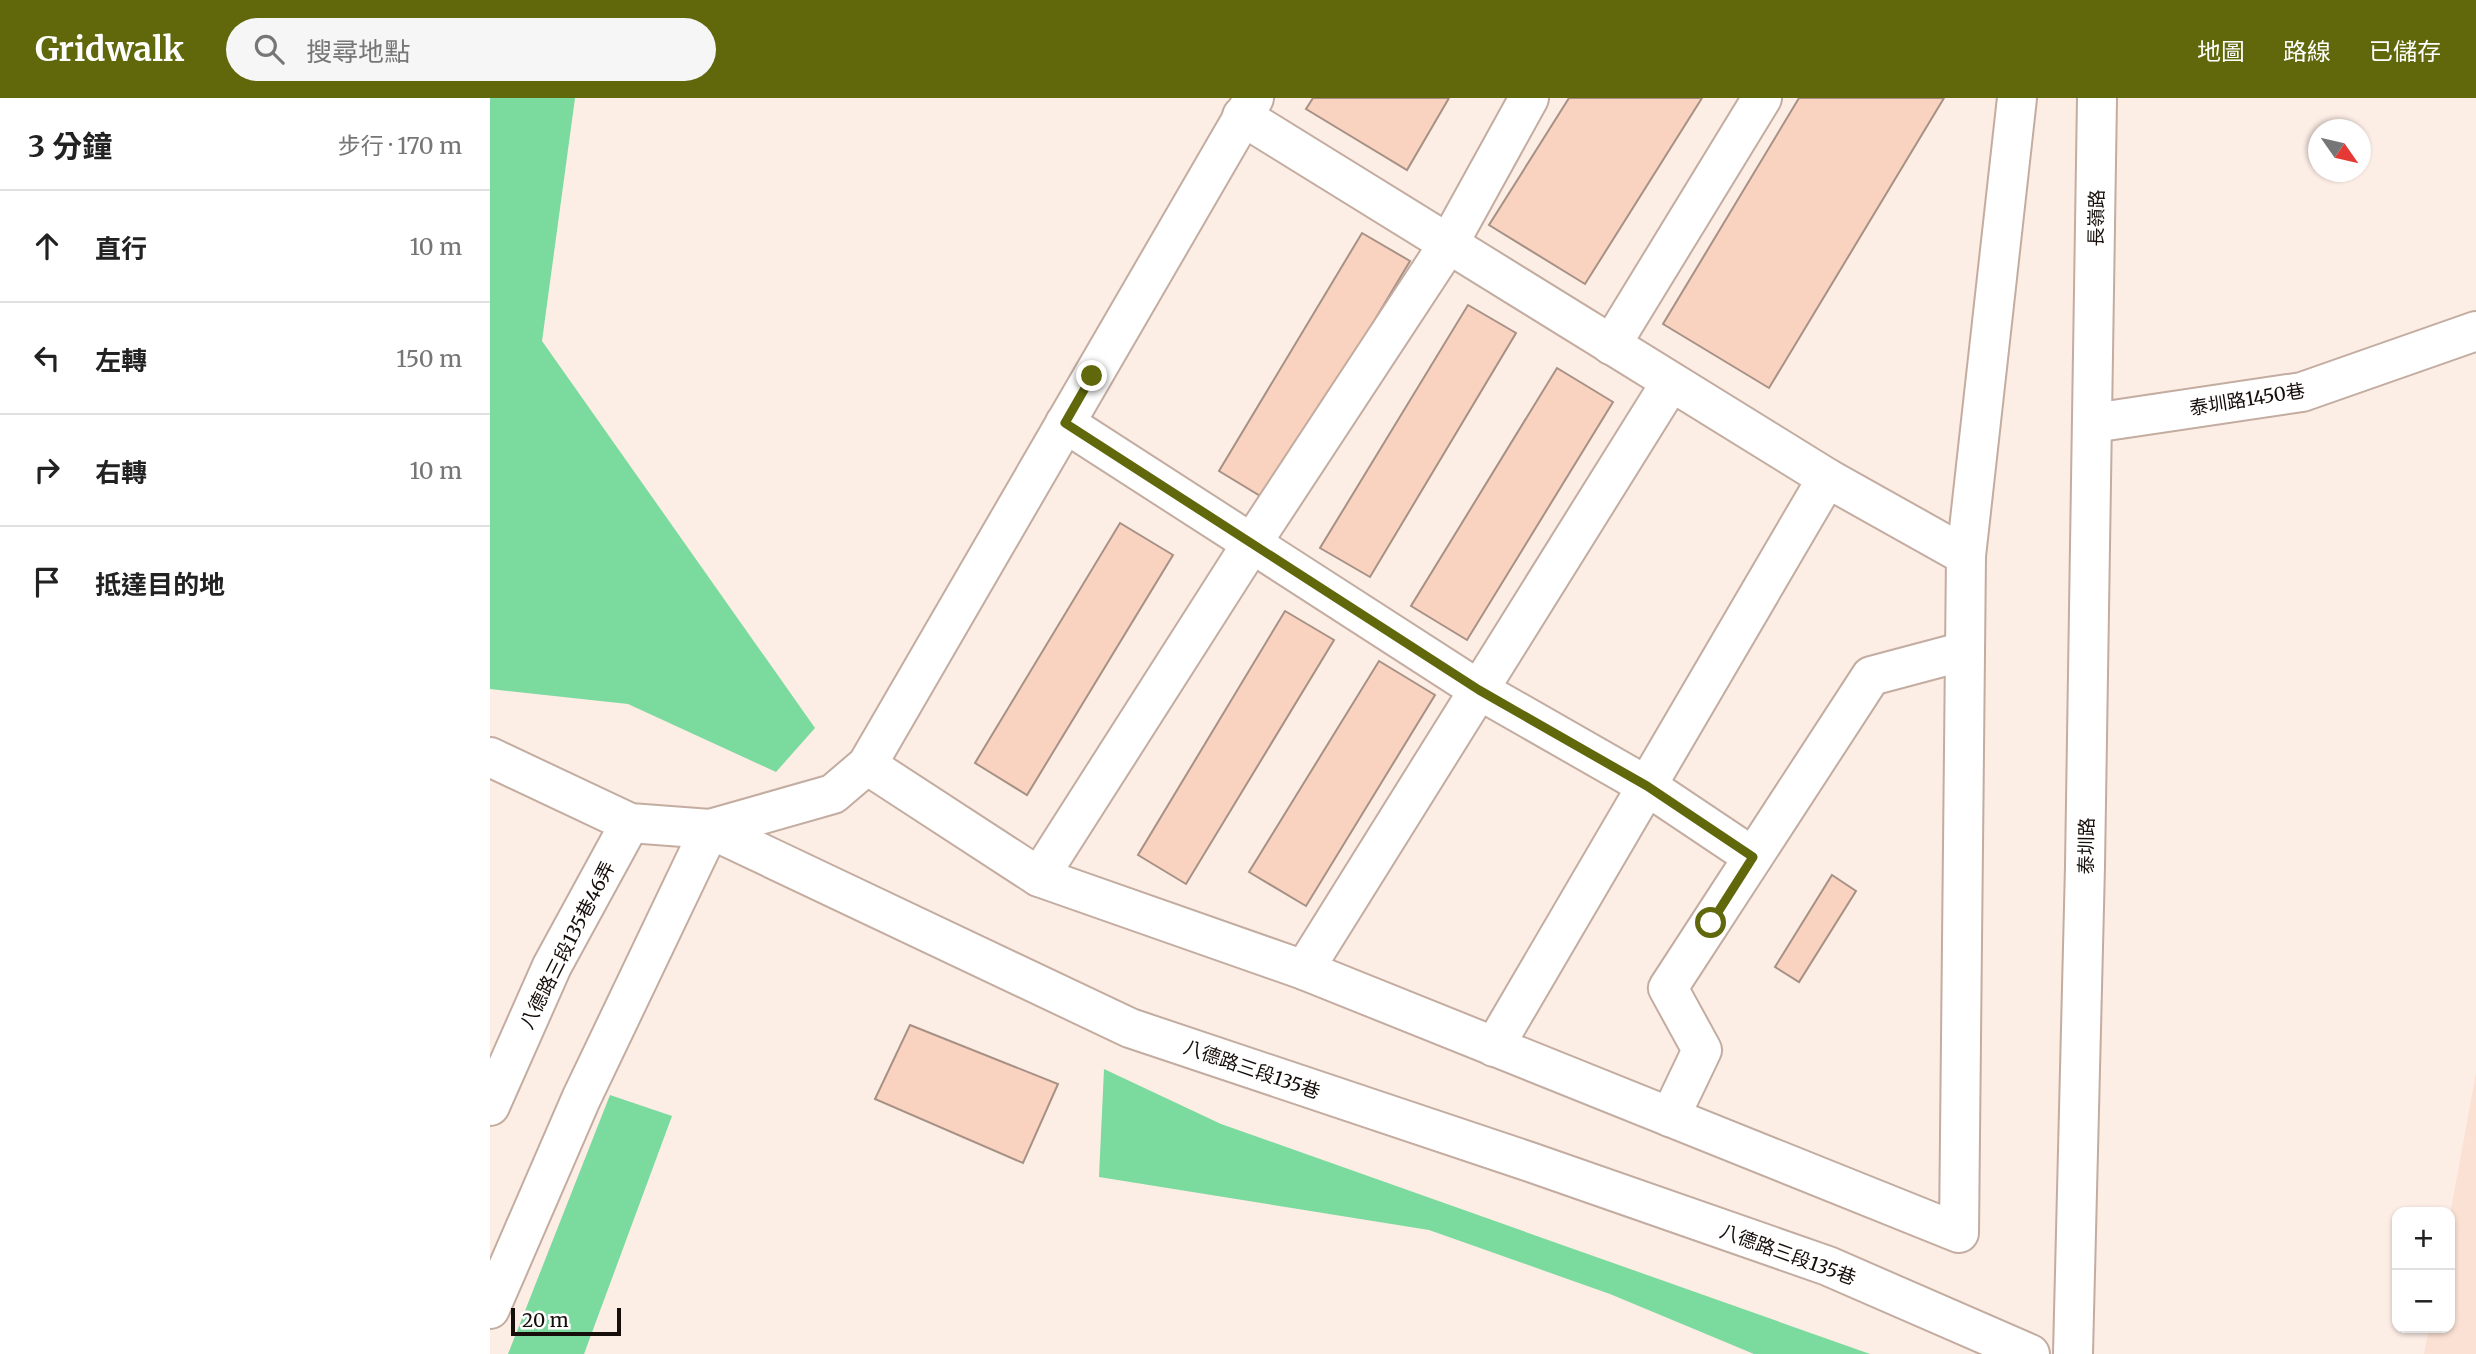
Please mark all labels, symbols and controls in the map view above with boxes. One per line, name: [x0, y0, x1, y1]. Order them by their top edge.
search box: [226, 18, 716, 81]
text: Gridwalk: [35, 29, 184, 70]
icon: search: [250, 30, 288, 68]
text: 搜尋地點: [306, 35, 410, 68]
text: 地圖: [2197, 36, 2245, 67]
text: 路線: [2283, 36, 2331, 67]
text: 已儲存: [2369, 36, 2441, 67]
north arrow: [2308, 119, 2371, 182]
text: 3 分鐘: [28, 127, 112, 165]
text: 步行 · 170 m: [338, 131, 462, 160]
street label: 長嶺路: [2084, 189, 2108, 247]
icon: ahead: [28, 227, 66, 265]
text: 直行: [95, 232, 147, 265]
text: 10 m: [409, 232, 462, 261]
icon: left: [28, 339, 66, 377]
text: 左轉: [95, 344, 147, 377]
text: 150 m: [396, 344, 462, 373]
route end: [1076, 360, 1107, 391]
street label: 泰圳路1450巷: [2188, 378, 2306, 420]
icon: right: [28, 451, 66, 489]
text: 右轉: [95, 456, 147, 489]
text: 10 m: [409, 456, 462, 485]
icon: arrive: [28, 563, 66, 601]
text: 抵達目的地: [95, 568, 225, 601]
street label: 泰圳路: [2074, 817, 2098, 875]
street label: 八德路三段135巷46弄: [514, 857, 620, 1033]
route start: [1695, 907, 1726, 938]
street label: 八德路三段135巷: [1181, 1034, 1323, 1104]
map controls: [2392, 1207, 2455, 1333]
button: +: [2392, 1207, 2455, 1270]
street label: 八德路三段135巷: [1717, 1218, 1859, 1290]
button: −: [2392, 1270, 2455, 1333]
scale bar: [511, 1305, 621, 1337]
text: 20 m: [522, 1308, 569, 1332]

